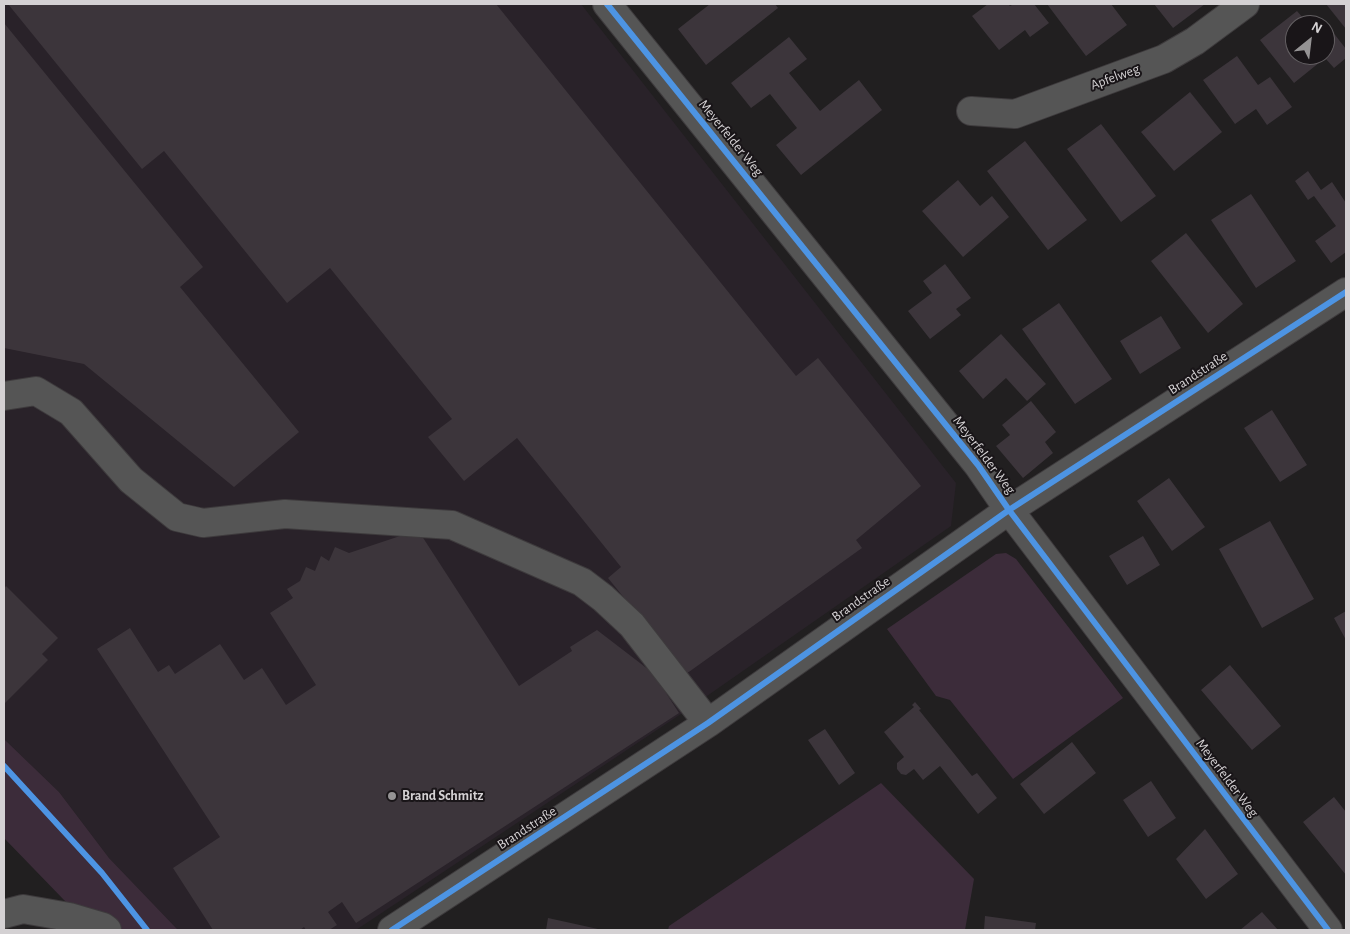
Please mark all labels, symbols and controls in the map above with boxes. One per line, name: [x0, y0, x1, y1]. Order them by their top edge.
north arrow: [1285, 15, 1335, 65]
text: N: [1309, 19, 1324, 36]
street label: Apfelweg: [1088, 60, 1142, 94]
street label: Meyerfelder Weg: [695, 96, 767, 180]
street label: Brandstraße: [1165, 348, 1231, 398]
street label: Meyerfelder Weg: [949, 413, 1019, 497]
street label: Brandstraße: [829, 573, 893, 625]
street label: Meyerfelder Weg: [1192, 736, 1262, 820]
place label: Brand Schmitz: [402, 788, 483, 804]
marker: Brand Schmitz: [386, 790, 398, 802]
street label: Brandstraße: [494, 803, 560, 853]

